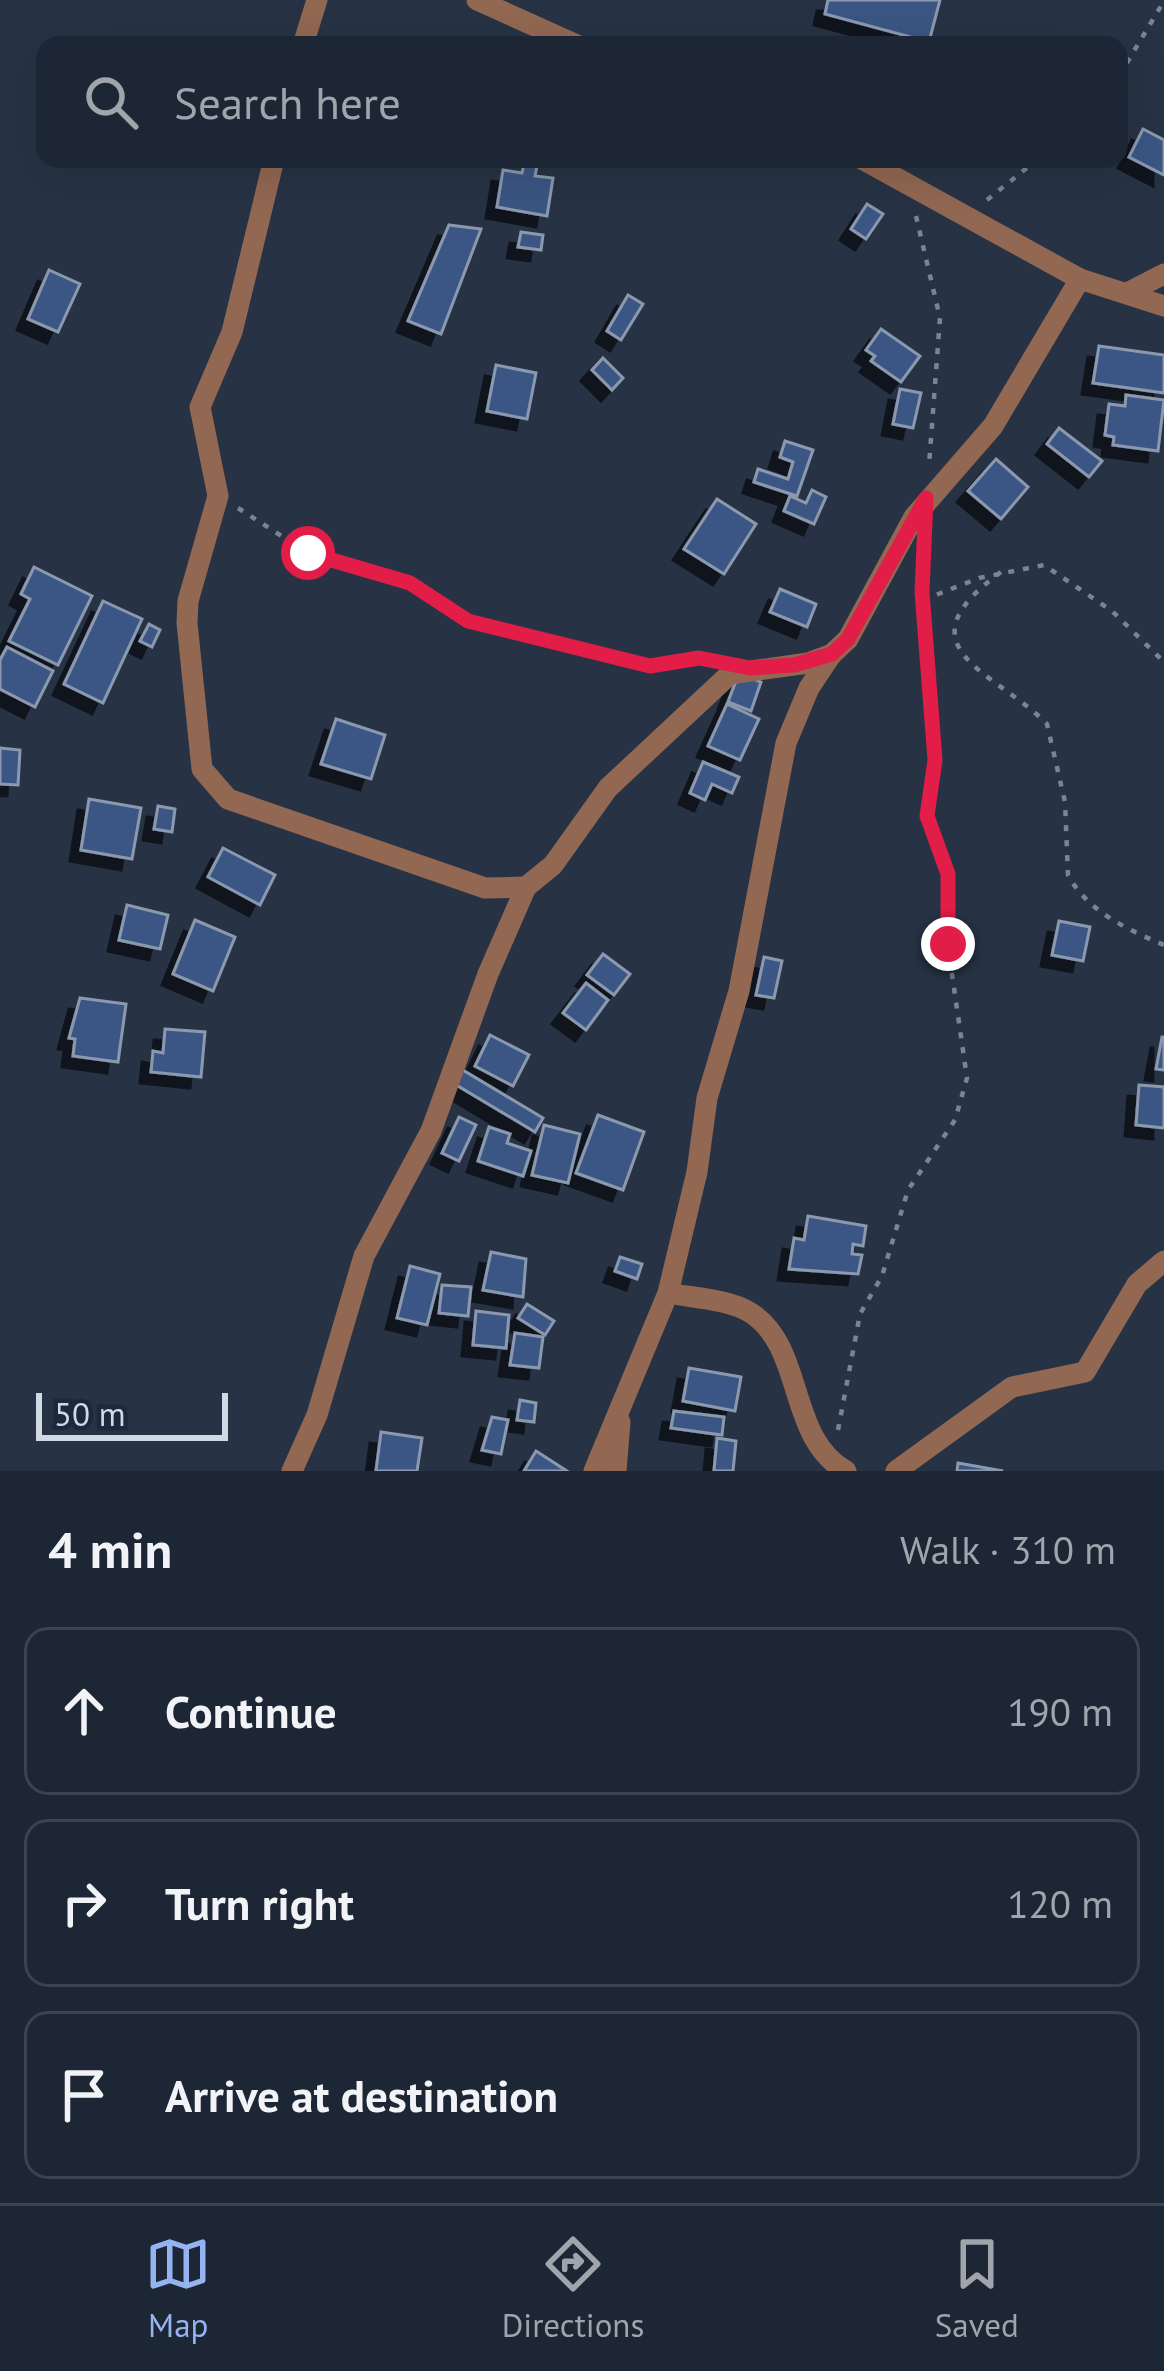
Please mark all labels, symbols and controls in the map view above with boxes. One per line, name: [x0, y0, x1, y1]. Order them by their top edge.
search box: [36, 36, 1128, 168]
icon: search: [78, 69, 144, 135]
text: Search here: [174, 73, 401, 131]
route start: [281, 526, 335, 580]
route end: [921, 917, 975, 971]
scale bar: [36, 1387, 228, 1440]
text: 50 m: [54, 1392, 126, 1435]
text: 4 min: [48, 1516, 172, 1582]
text: Walk · 310 m: [900, 1524, 1116, 1575]
icon: ahead: [51, 1678, 117, 1744]
text: Continue: [165, 1682, 337, 1740]
text: 190 m: [1007, 1686, 1113, 1737]
icon: right: [51, 1870, 117, 1936]
text: Turn right: [165, 1874, 354, 1932]
text: 120 m: [1007, 1878, 1113, 1929]
icon: arrive: [51, 2062, 117, 2128]
text: Arrive at destination: [165, 2066, 558, 2124]
tab: Map: [145, 2231, 211, 2346]
tab: Directions: [502, 2231, 644, 2346]
tab: Saved: [935, 2231, 1019, 2346]

